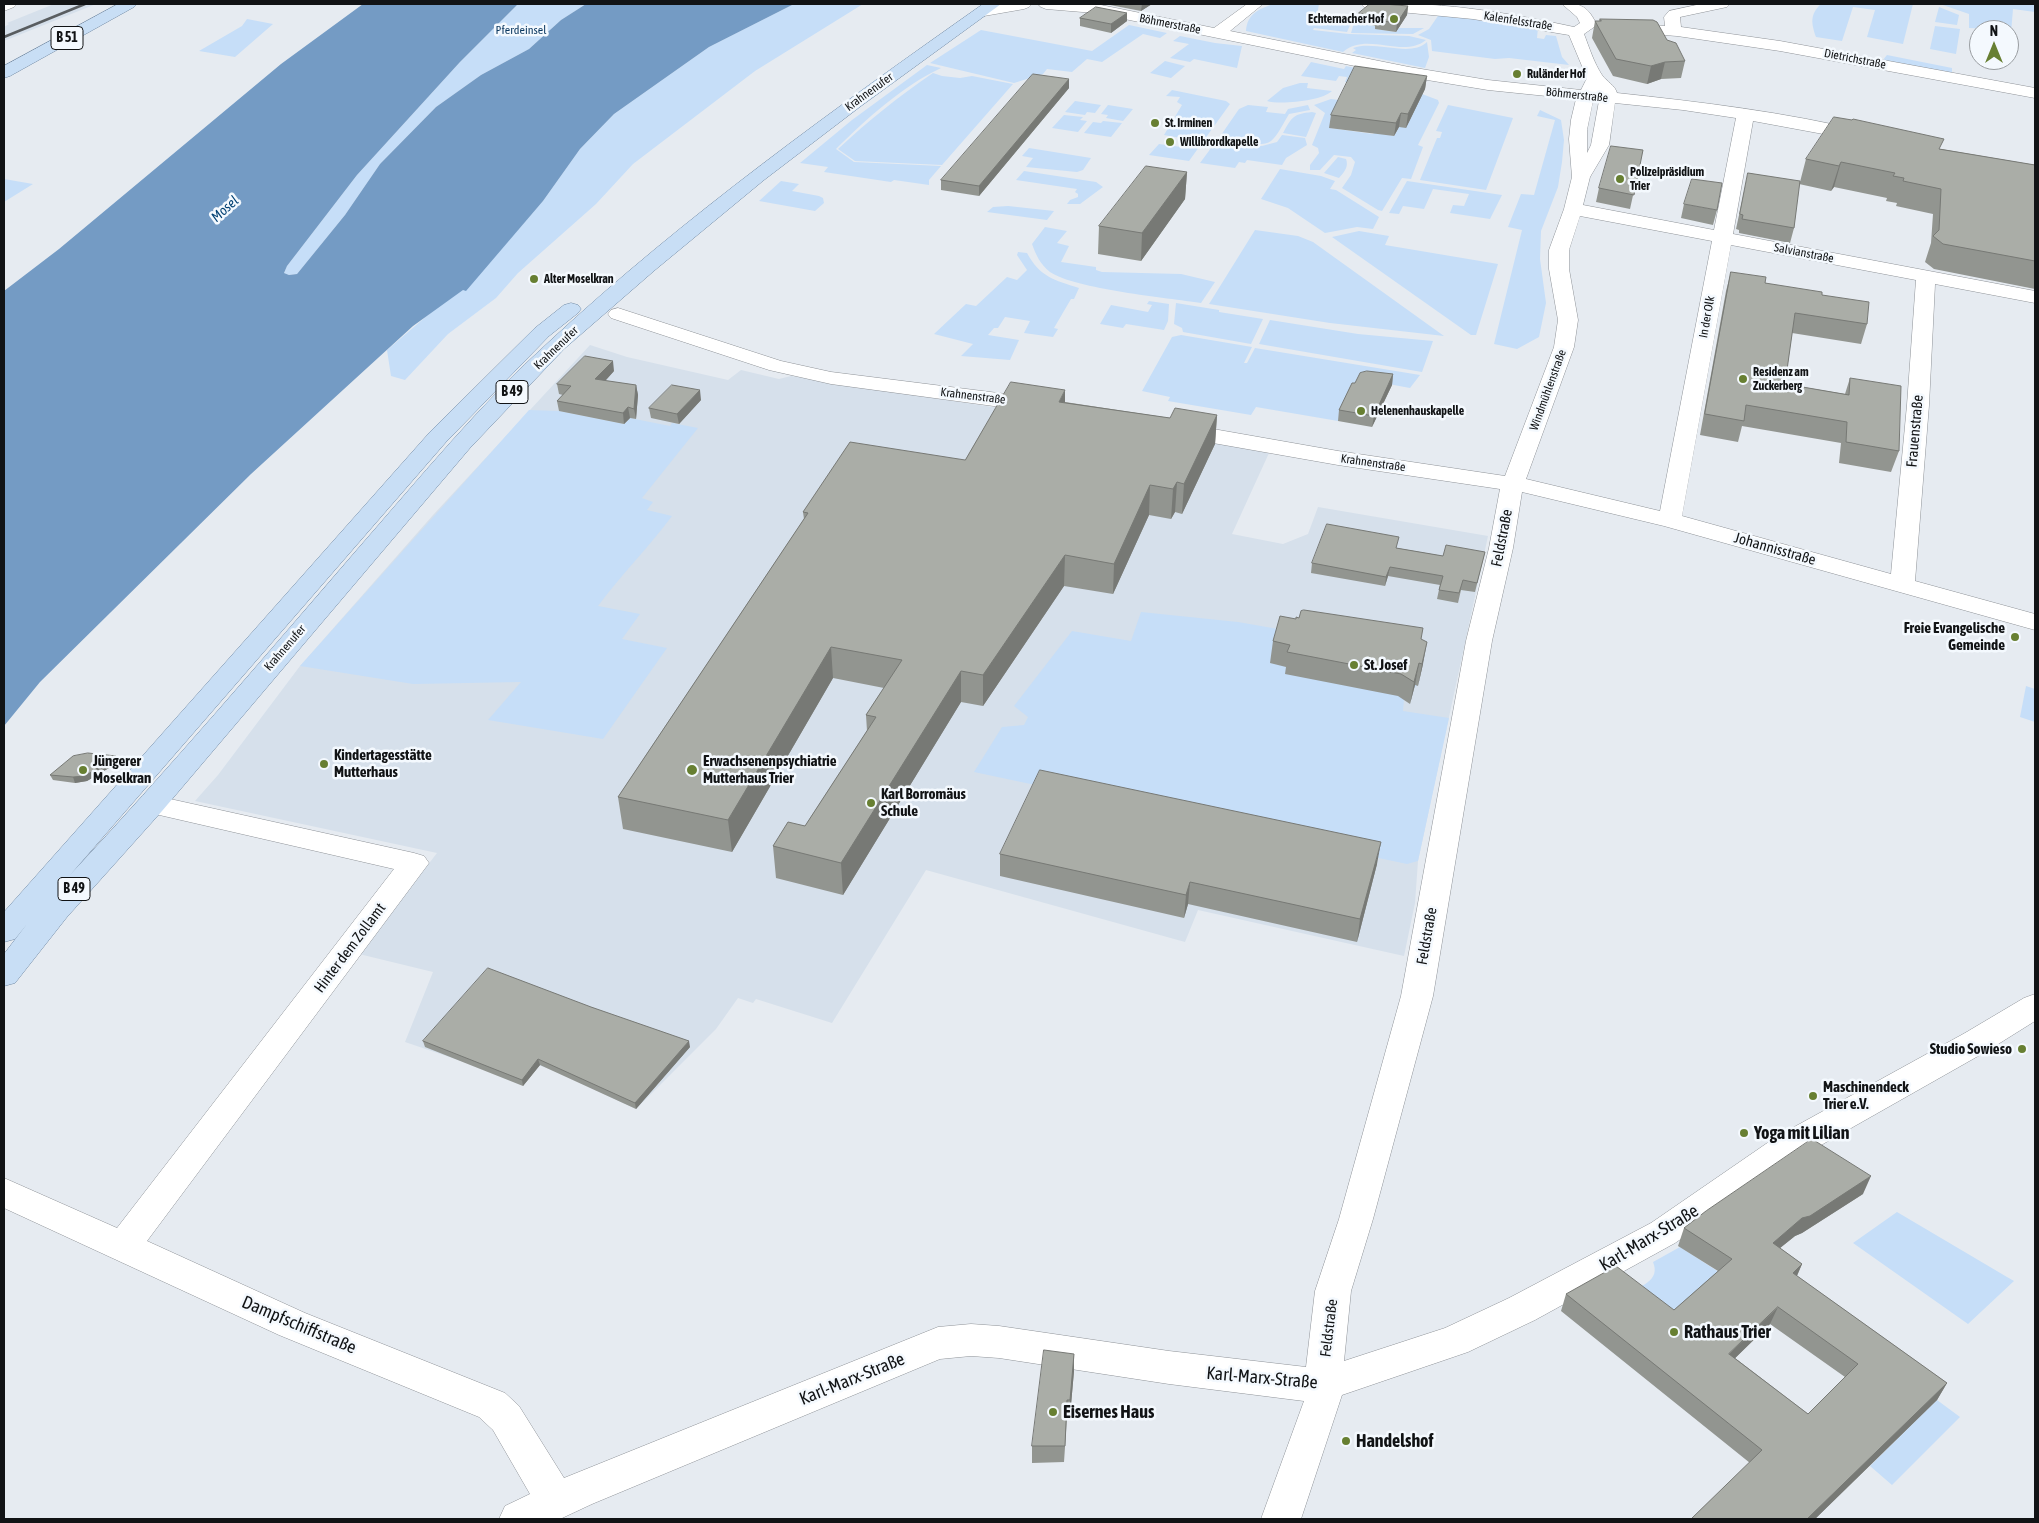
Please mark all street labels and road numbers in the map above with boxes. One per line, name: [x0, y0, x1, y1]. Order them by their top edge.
street label: Kalenfelsstraße: [1483, 8, 1553, 34]
street label: Böhmerstraße: [1138, 11, 1202, 37]
road number: B 51: [51, 26, 83, 49]
street label: Dietrichstraße: [1823, 46, 1887, 72]
street label: Krahnenufer: [842, 70, 896, 114]
street label: Böhmerstraße: [1545, 85, 1609, 105]
street label: Salvianstraße: [1773, 240, 1835, 266]
street label: In der Olk: [1696, 295, 1718, 339]
street label: Krahnenufer: [531, 323, 581, 373]
street label: Windmühlenstraße: [1527, 348, 1569, 432]
road number: B 49: [496, 381, 528, 404]
street label: Krahnenstraße: [940, 385, 1006, 407]
street label: Frauenstraße: [1903, 394, 1927, 468]
street label: Krahnenstraße: [1340, 451, 1406, 475]
street label: Feldstraße: [1488, 508, 1516, 568]
street label: Johannisstraße: [1732, 529, 1818, 569]
street label: Krahnenufer: [261, 622, 309, 674]
road number: B 49: [58, 878, 90, 901]
street label: Hinter dem Zollamt: [310, 900, 390, 996]
street label: Feldstraße: [1413, 906, 1441, 966]
street label: Karl-Marx-Straße: [1596, 1200, 1702, 1276]
street label: Dampfschiffstraße: [239, 1291, 359, 1359]
street label: Feldstraße: [1317, 1298, 1341, 1358]
street label: Karl-Marx-Straße: [796, 1348, 908, 1410]
street label: Karl-Marx-Straße: [1205, 1362, 1319, 1394]

